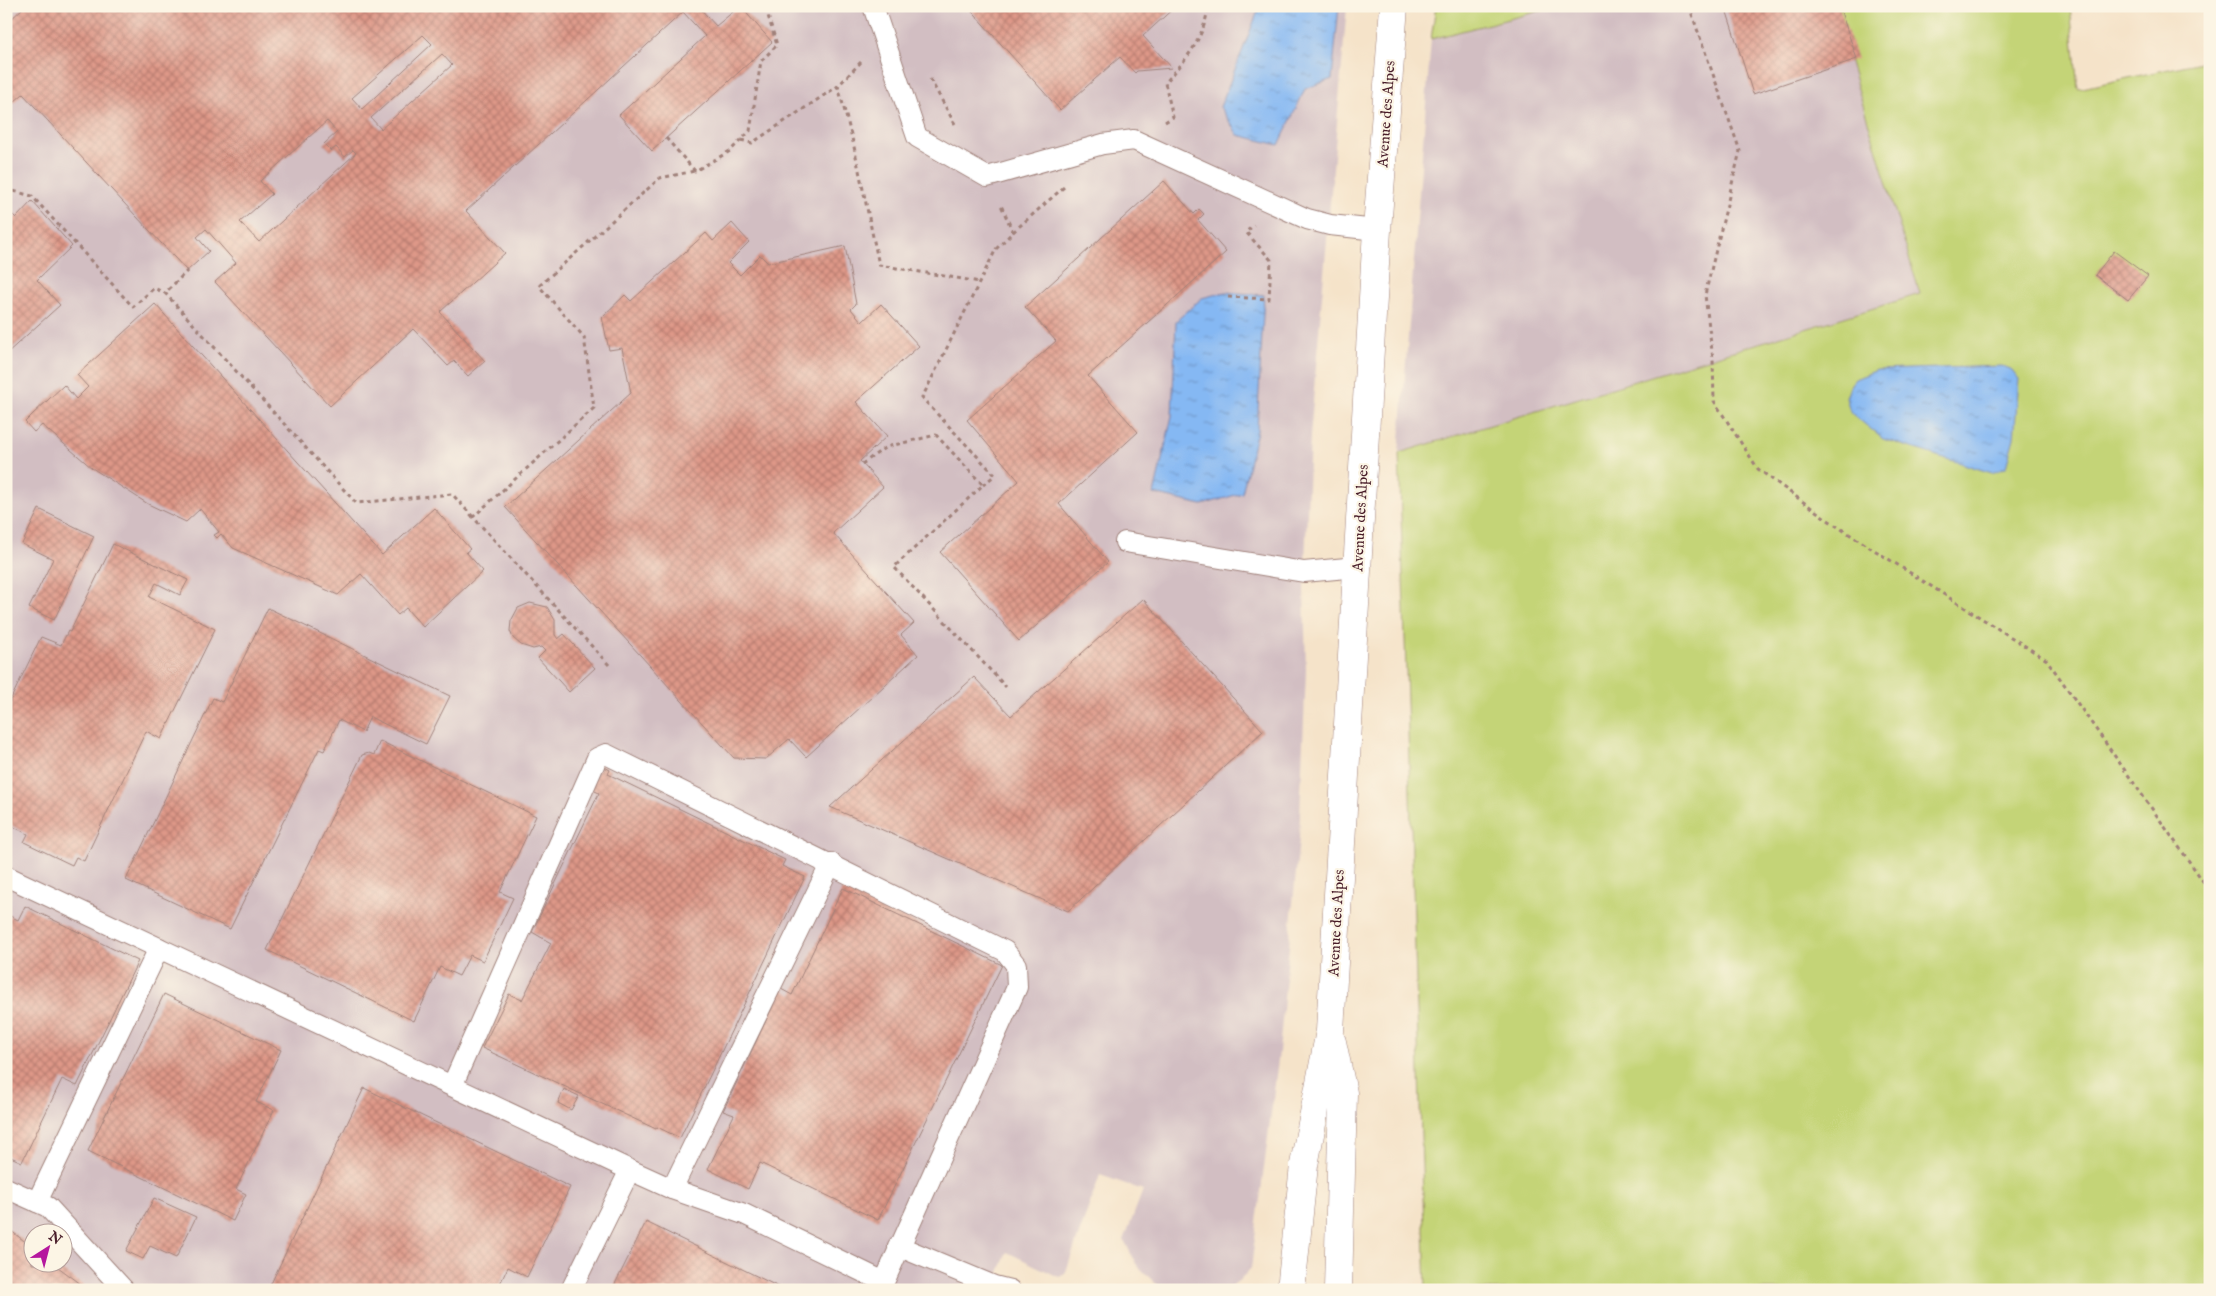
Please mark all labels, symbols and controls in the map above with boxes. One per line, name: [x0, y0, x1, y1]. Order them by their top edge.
street label: Avenue des Alpes: [1373, 60, 1400, 169]
street label: Avenue des Alpes: [1348, 464, 1373, 573]
street label: Avenue des Alpes: [1324, 869, 1349, 978]
north arrow: [22, 1224, 72, 1274]
text: N: [44, 1227, 65, 1249]

